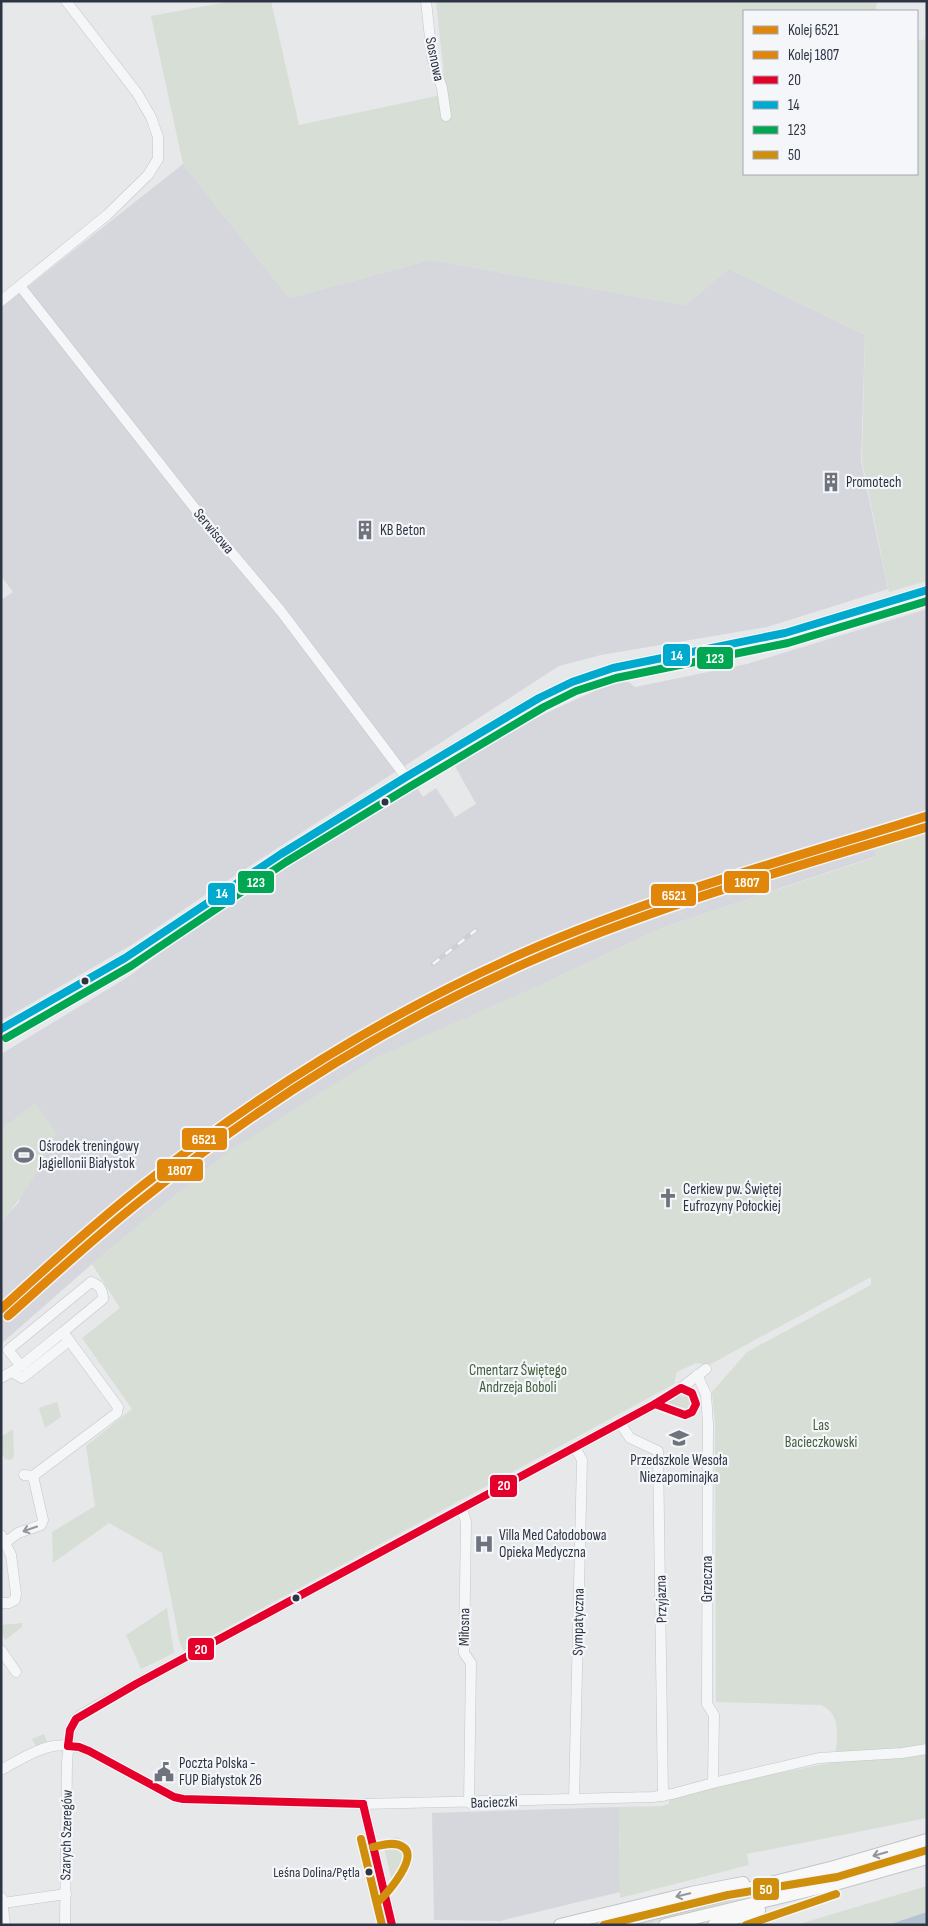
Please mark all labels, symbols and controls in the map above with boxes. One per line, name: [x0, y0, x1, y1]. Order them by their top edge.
legend: [743, 10, 918, 175]
text: Kolej 6521: [788, 21, 839, 40]
street label: Sosnowa: [421, 35, 448, 83]
text: Kolej 1807: [788, 46, 839, 65]
text: 20: [788, 71, 801, 90]
text: 14: [788, 96, 800, 115]
text: 123: [788, 121, 806, 140]
text: 50: [788, 146, 801, 165]
building icon: Promotech: [820, 471, 842, 493]
place label: Promotech: [846, 473, 901, 492]
street label: Serwisowa: [189, 505, 238, 558]
building icon: KB Beton: [354, 519, 376, 541]
place label: KB Beton: [380, 521, 426, 540]
line badge: 14: [662, 643, 691, 667]
line badge: 123: [696, 646, 734, 670]
text: 14: [671, 647, 684, 664]
text: 123: [706, 650, 724, 667]
unlabelled marker: [380, 797, 390, 807]
line badge: 123: [237, 870, 275, 894]
line badge: 1807: [723, 870, 770, 894]
text: 123: [247, 874, 265, 891]
text: 1807: [735, 874, 760, 891]
line badge: 14: [207, 882, 236, 906]
line badge: 6521: [650, 883, 697, 907]
text: 14: [216, 885, 229, 902]
text: 6521: [662, 887, 687, 904]
unlabelled marker: [80, 976, 90, 986]
line badge: 6521: [181, 1127, 228, 1151]
text: 6521: [192, 1131, 217, 1148]
place label: Ośrodek treningowy Jagiellonii Białystok: [38, 1137, 139, 1173]
sports icon: Ośrodek treningowy Jagiellonii Białystok: [13, 1144, 35, 1166]
line badge: 1807: [156, 1158, 204, 1182]
text: 1807: [168, 1162, 193, 1179]
place label: Cerkiew pw. Świętej Eufrozyny Połockiej: [683, 1180, 782, 1216]
church icon: Cerkiew pw. Świętej Eufrozyny Połockiej: [657, 1187, 679, 1209]
park label: Cmentarz Świętego Andrzeja Boboli: [469, 1361, 567, 1397]
park label: Las Bacieczkowski: [785, 1416, 857, 1452]
school or university icon: Przedszkole Wesoła Niezapominajka: [668, 1427, 690, 1449]
place label: Przedszkole Wesoła Niezapominajka: [630, 1451, 728, 1487]
line badge: 20: [489, 1474, 518, 1498]
text: 20: [498, 1477, 511, 1494]
one-way arrow: [22, 1525, 38, 1534]
place label: Villa Med Całodobowa Opieka Medyczna: [499, 1526, 607, 1562]
hospital icon: Villa Med Całodobowa Opieka Medyczna: [473, 1533, 495, 1555]
street label: Grzeczna: [698, 1556, 717, 1602]
street label: Przyjazna: [652, 1575, 671, 1623]
street label: Sympatyczna: [568, 1588, 589, 1656]
unlabelled marker: [291, 1593, 301, 1603]
street label: Miłosna: [455, 1607, 474, 1646]
line badge: 20: [187, 1637, 215, 1661]
text: 20: [195, 1641, 208, 1658]
place label: Poczta Polska - FUP Białystok 26: [179, 1754, 262, 1790]
public building icon: Poczta Polska - FUP Białystok 26: [153, 1761, 175, 1783]
street label: Szarych Szeregów: [56, 1789, 77, 1880]
street label: Bacieczki: [470, 1792, 518, 1813]
one-way arrow: [873, 1849, 889, 1859]
place label: Leśna Dolina/Pętla: [273, 1864, 360, 1881]
marker: Leśna Dolina/Pętla: [364, 1867, 374, 1877]
line badge: 50: [752, 1877, 780, 1901]
text: 50: [760, 1881, 773, 1898]
one-way arrow: [675, 1891, 691, 1900]

